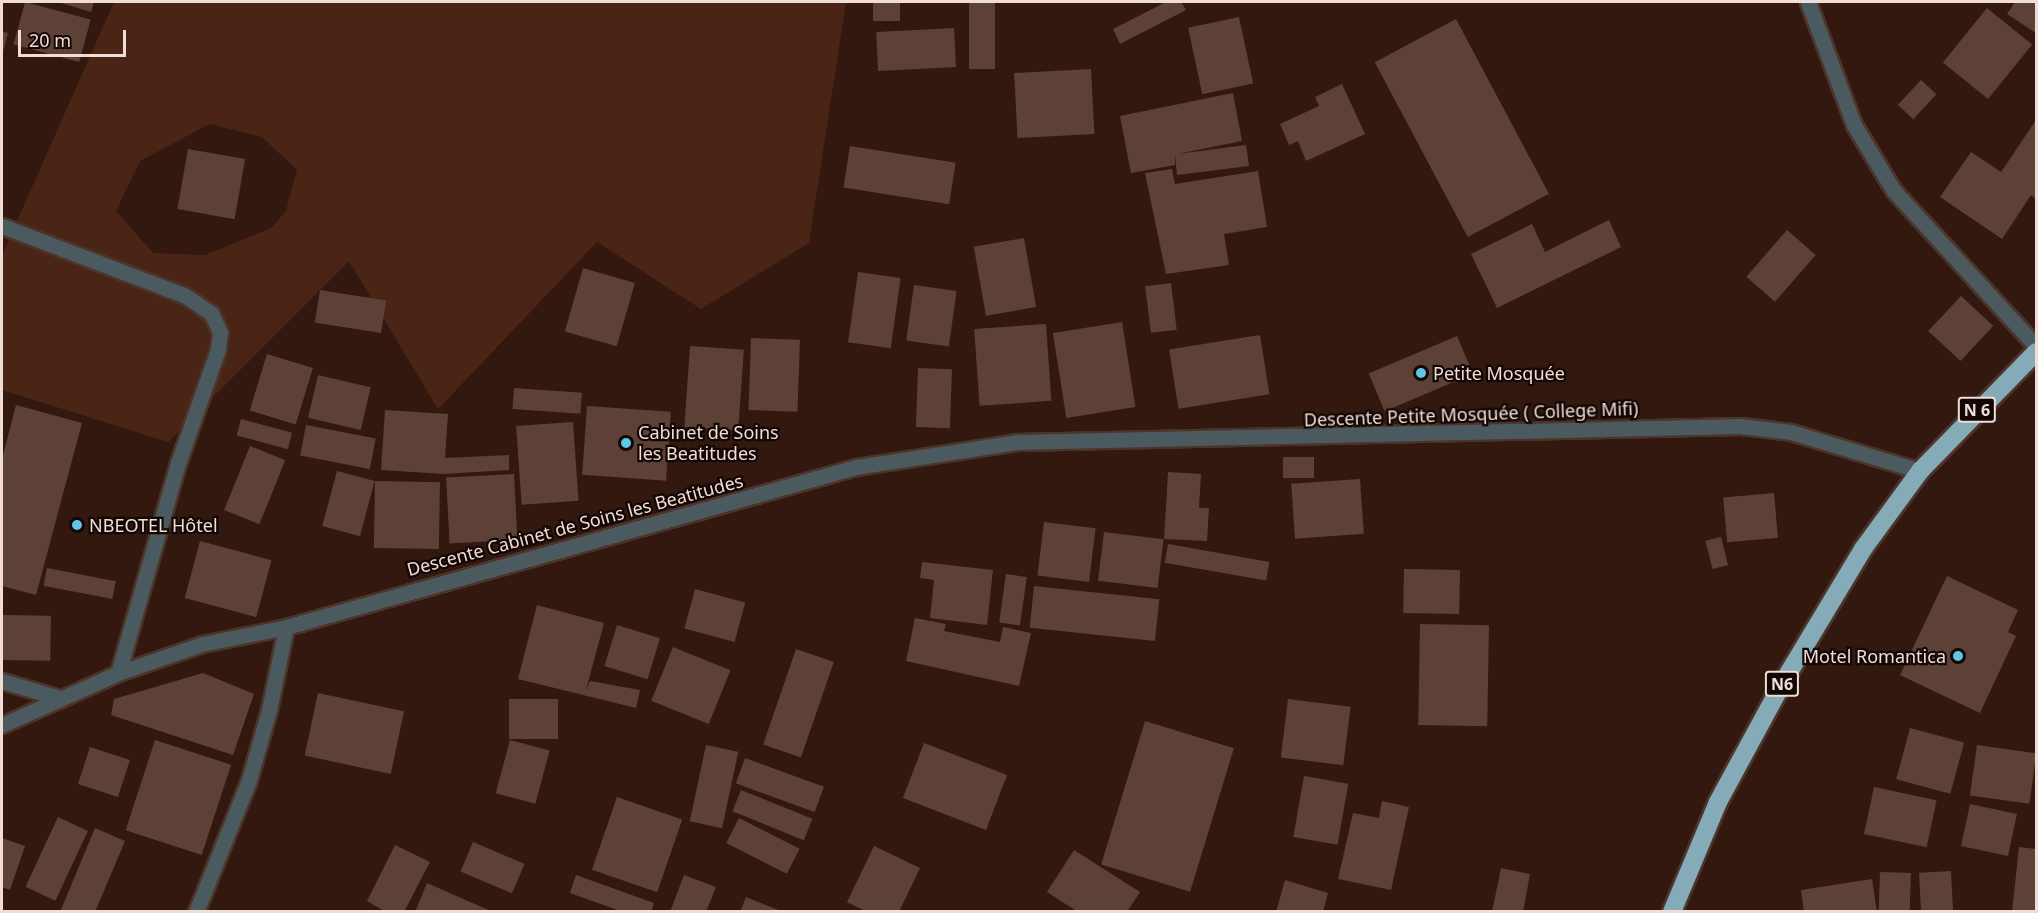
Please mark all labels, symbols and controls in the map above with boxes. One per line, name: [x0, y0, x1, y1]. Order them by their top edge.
scale bar: [21, 18, 129, 56]
text: 20 m: [29, 28, 71, 52]
place label: Petite Mosquée: [1433, 362, 1565, 384]
marker: Petite Mosquée: [1414, 366, 1428, 380]
street label: Descente Petite Mosquée ( College Mifi): [1303, 397, 1639, 431]
road number: N 6: [1958, 397, 1996, 423]
place label: Cabinet de Soins les Beatitudes: [638, 422, 779, 464]
marker: Cabinet de Soins les Beatitudes: [619, 436, 633, 450]
street label: Descente Cabinet de Soins les Beatitudes: [405, 470, 745, 580]
place label: NBEOTEL Hôtel: [89, 514, 218, 536]
marker: NBEOTEL Hôtel: [70, 518, 84, 532]
place label: Motel Romantica: [1803, 645, 1946, 667]
marker: Motel Romantica: [1951, 649, 1965, 663]
road number: N6: [1764, 671, 1800, 697]

